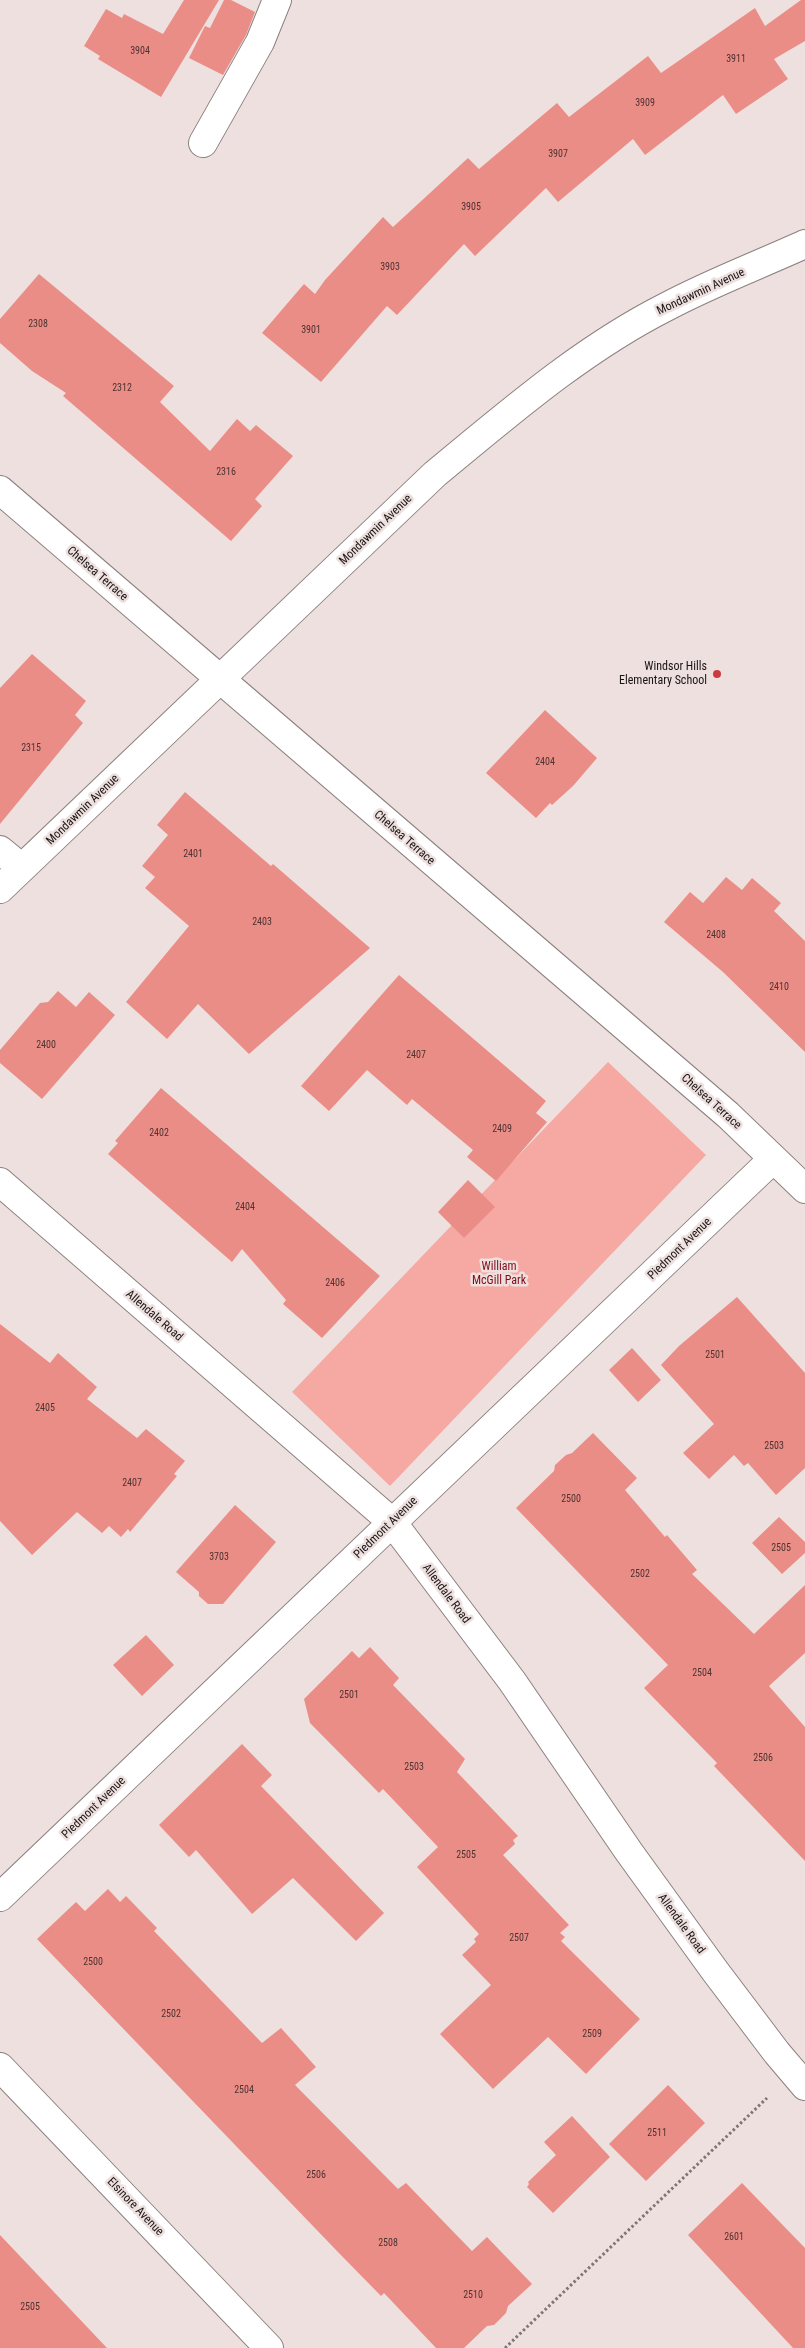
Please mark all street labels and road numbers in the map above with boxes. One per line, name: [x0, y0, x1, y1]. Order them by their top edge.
street label: Mondawmin Avenue: [655, 265, 747, 319]
street label: Mondawmin Avenue: [337, 492, 415, 568]
street label: Chelsea Terrace: [64, 544, 130, 604]
street label: Mondawmin Avenue: [44, 772, 122, 848]
street label: Chelsea Terrace: [371, 808, 437, 868]
street label: Chelsea Terrace: [678, 1071, 744, 1133]
street label: Piedmont Avenue: [645, 1215, 715, 1283]
street label: Allendale Road: [123, 1287, 185, 1345]
street label: Piedmont Avenue: [351, 1494, 421, 1562]
street label: Allendale Road: [419, 1561, 473, 1627]
street label: Piedmont Avenue: [59, 1774, 129, 1842]
street label: Allendale Road: [654, 1891, 708, 1957]
street label: Elsinore Avenue: [104, 2175, 166, 2239]

